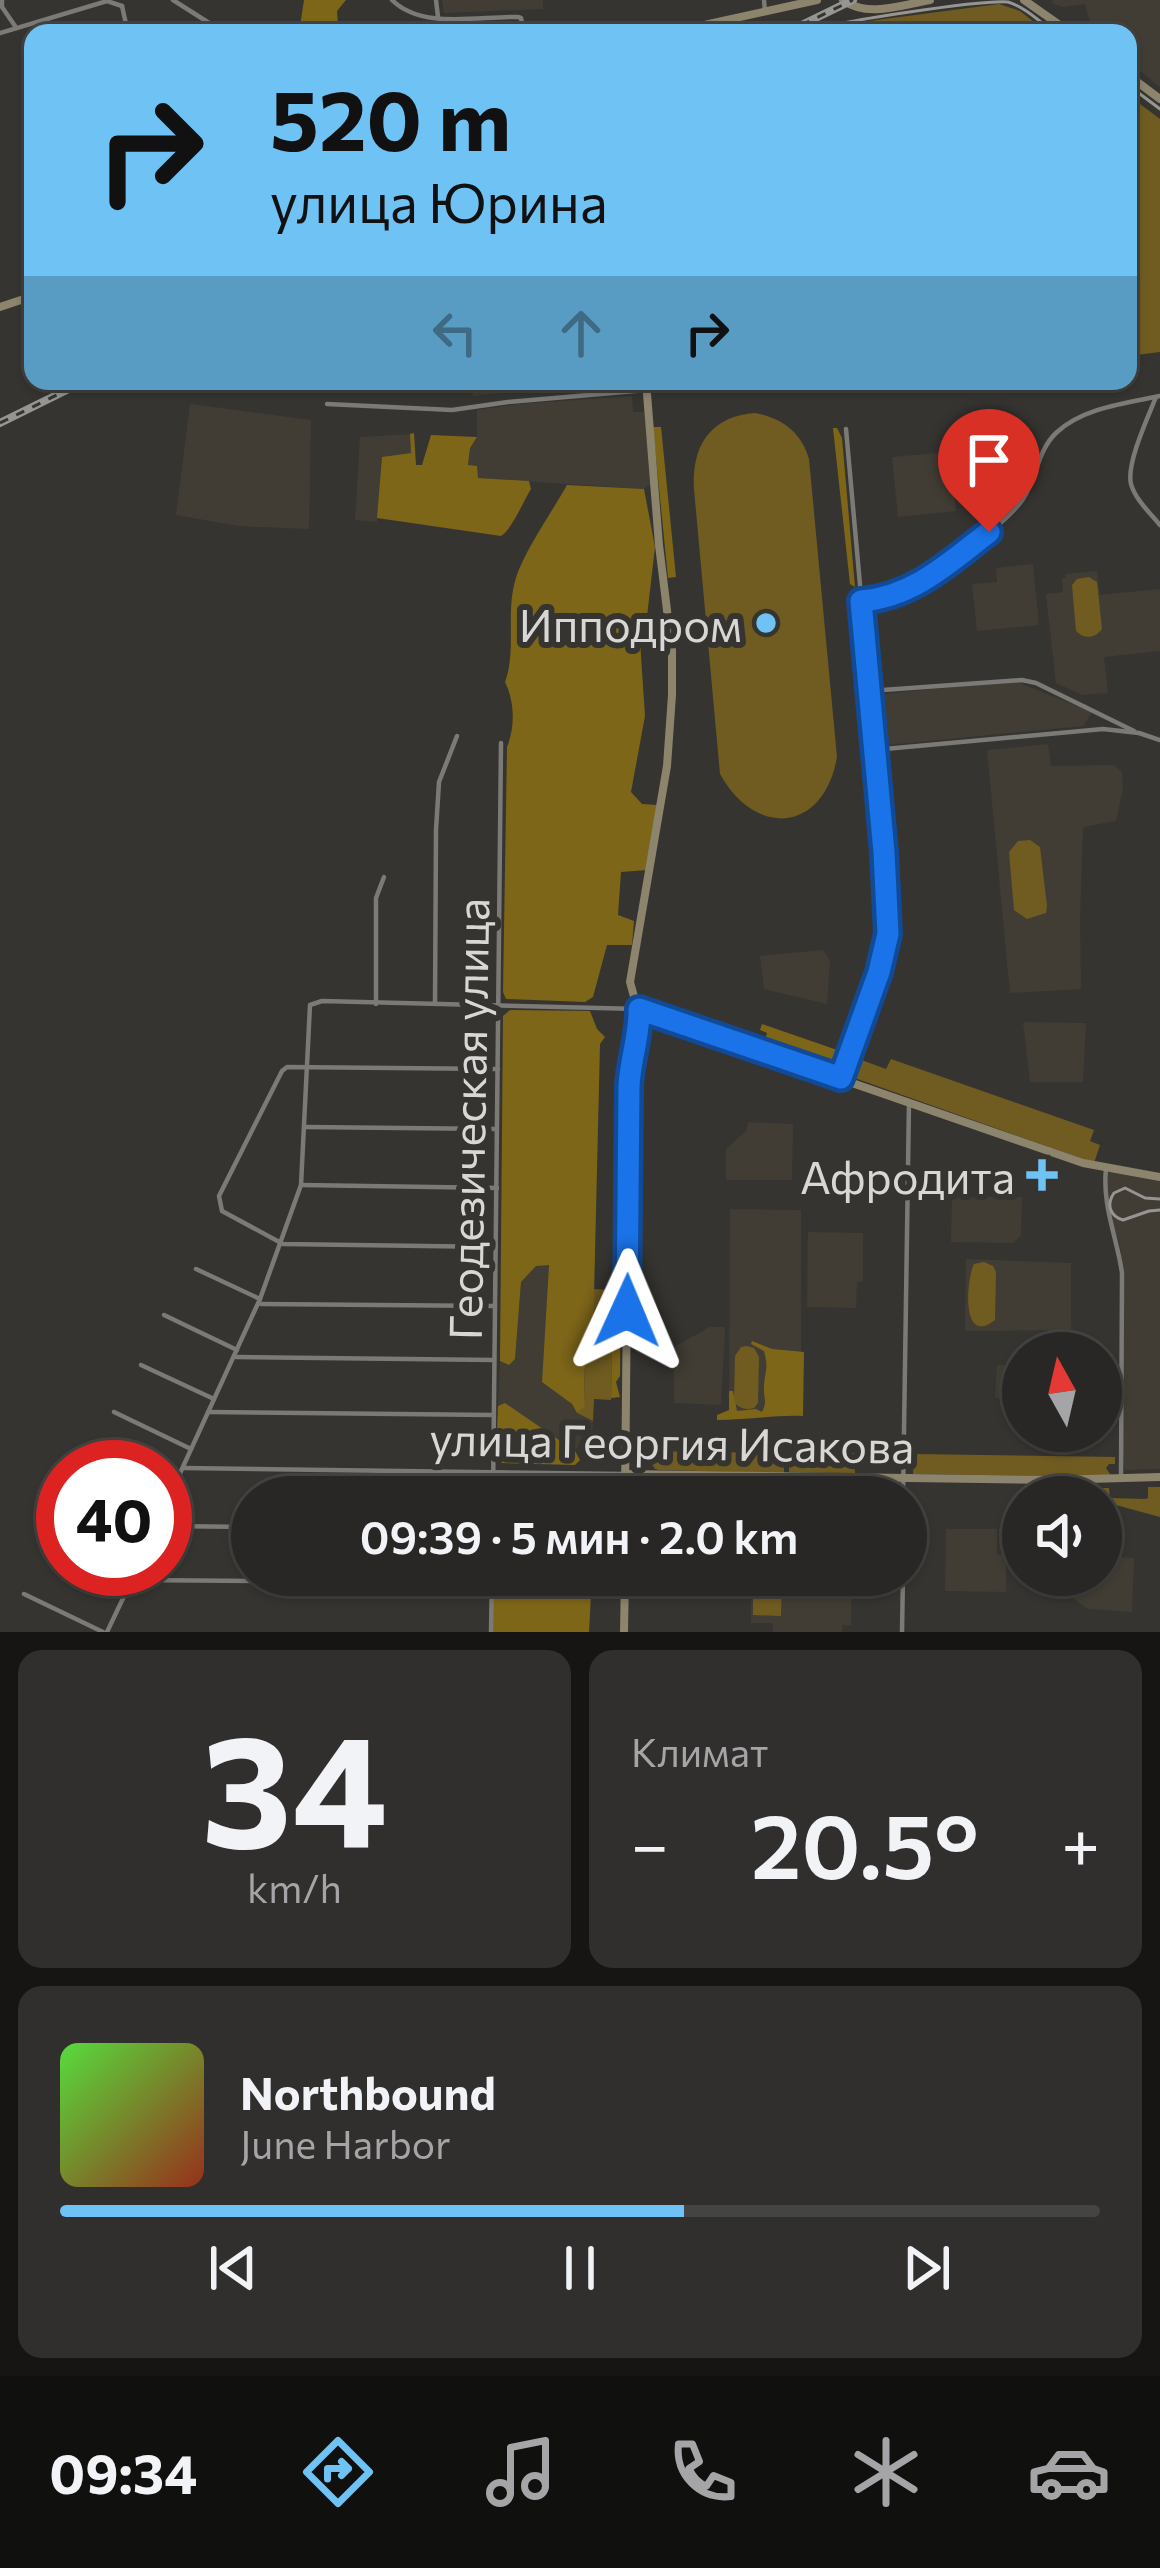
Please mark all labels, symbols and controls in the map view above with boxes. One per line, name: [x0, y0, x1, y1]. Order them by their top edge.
text: 520 m: [270, 66, 511, 168]
icon: right: [72, 72, 228, 228]
text: улица Юрина: [270, 168, 608, 234]
icon: left: [422, 300, 488, 366]
icon: ahead: [548, 300, 614, 366]
icon: right: [674, 300, 740, 366]
pin: [938, 409, 1040, 532]
icon: arrive: [956, 427, 1022, 493]
place label: Ипподром: [519, 596, 742, 651]
marker: Ипподром: [753, 610, 779, 636]
street label: Геодезическая улица: [436, 897, 498, 1341]
place label: Афродита: [800, 1148, 1015, 1203]
marker: Афродита: [1026, 1159, 1058, 1191]
position arrow: [564, 1248, 690, 1374]
north arrow: [1002, 1332, 1122, 1452]
map controls: [1002, 1332, 1122, 1596]
street label: улица Георгия Исакова: [429, 1409, 915, 1473]
speed limit sign: 40: [36, 1440, 192, 1596]
button: sound: [1002, 1476, 1122, 1596]
text: 09:39 · 5 мин · 2.0 km: [360, 1508, 798, 1563]
text: 34: [201, 1689, 388, 1880]
text: Климат: [631, 1727, 768, 1775]
text: 20.5°: [751, 1787, 979, 1898]
text: −: [631, 1802, 669, 1883]
text: +: [1061, 1802, 1100, 1883]
text: km/h: [247, 1863, 342, 1911]
text: Northbound: [240, 2064, 496, 2119]
text: June Harbor: [240, 2119, 451, 2167]
icon: previous: [200, 2235, 266, 2301]
icon: pause: [547, 2235, 613, 2301]
icon: next: [894, 2235, 960, 2301]
icon: directions: [296, 2430, 380, 2514]
icon: music: [479, 2430, 563, 2514]
icon: phone: [661, 2430, 745, 2514]
icon: climate: [844, 2430, 928, 2514]
icon: car: [1027, 2430, 1111, 2514]
text: 09:34: [49, 2439, 197, 2505]

